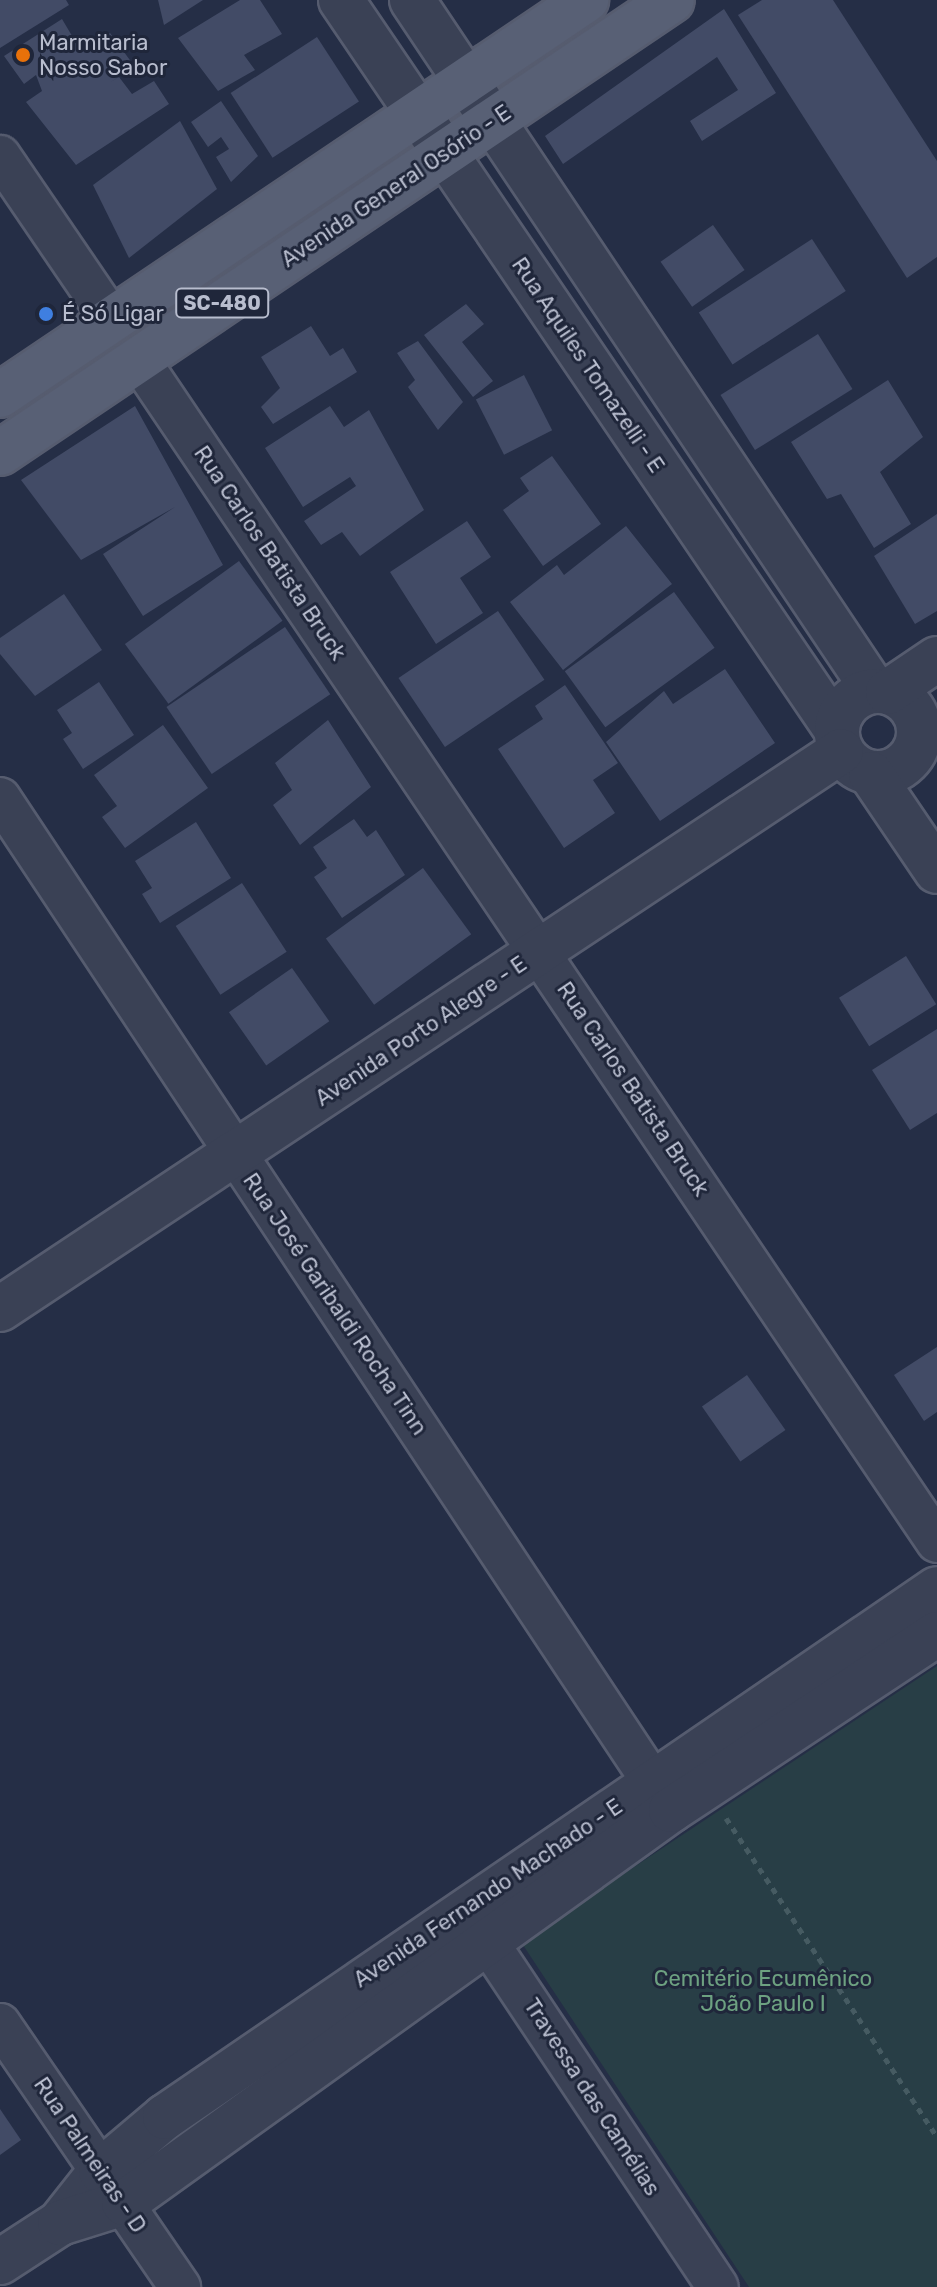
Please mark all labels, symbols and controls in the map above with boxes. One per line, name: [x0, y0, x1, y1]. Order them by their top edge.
place label: Marmitaria Nosso Sabor: [39, 29, 167, 80]
marker: Marmitaria Nosso Sabor: [14, 46, 32, 64]
street label: Avenida General Osório - E: [276, 99, 516, 273]
street label: Rua Aquiles Tomazelli - E: [506, 252, 670, 478]
road number: SC-480: [174, 287, 270, 319]
place label: É Só Ligar: [62, 301, 164, 327]
marker: É Só Ligar: [37, 305, 55, 323]
street label: Rua Carlos Batista Bruck: [188, 441, 352, 665]
street label: Avenida Porto Alegre - E: [310, 950, 532, 1112]
street label: Rua Carlos Batista Bruck: [551, 977, 715, 1201]
street label: Rua José Garibaldi Rocha Tinn: [237, 1168, 433, 1440]
street label: Avenida Fernando Machado - E: [349, 1793, 627, 1993]
park label: Cemitério Ecumênico João Paulo I: [654, 1965, 872, 2016]
street label: Travessa das Camélias: [518, 1994, 666, 2200]
street label: Rua Palmeiras - D: [28, 2072, 152, 2238]

